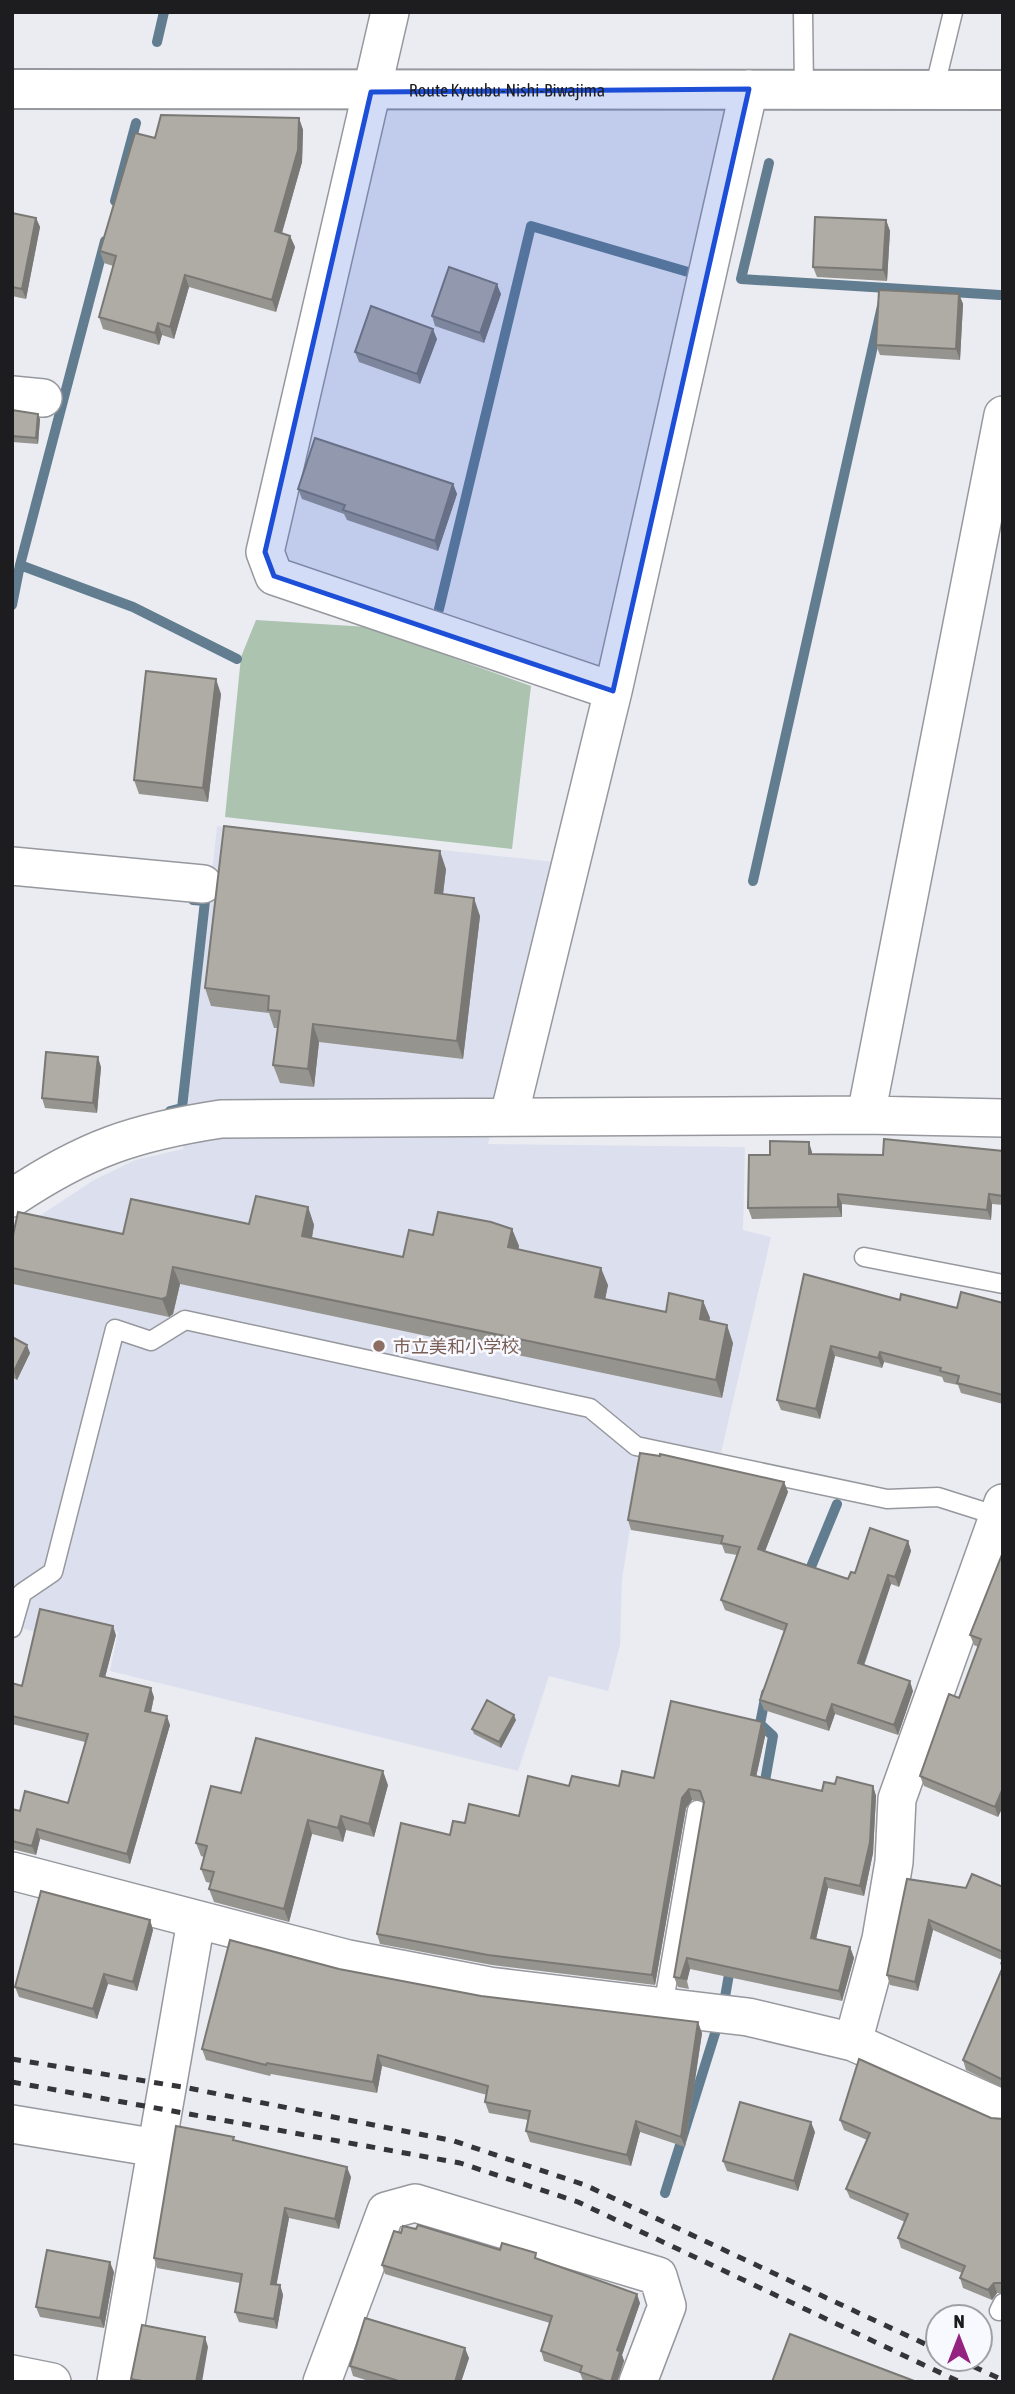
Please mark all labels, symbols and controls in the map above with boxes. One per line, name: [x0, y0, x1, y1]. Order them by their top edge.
street label: Route Kyuubu-Nishi-Biwajima: [409, 79, 605, 100]
place label: 市立美和小学校: [393, 1336, 519, 1357]
marker: 市立美和小学校: [371, 1338, 387, 1354]
north arrow: [924, 2303, 994, 2373]
text: N: [953, 2310, 965, 2332]

